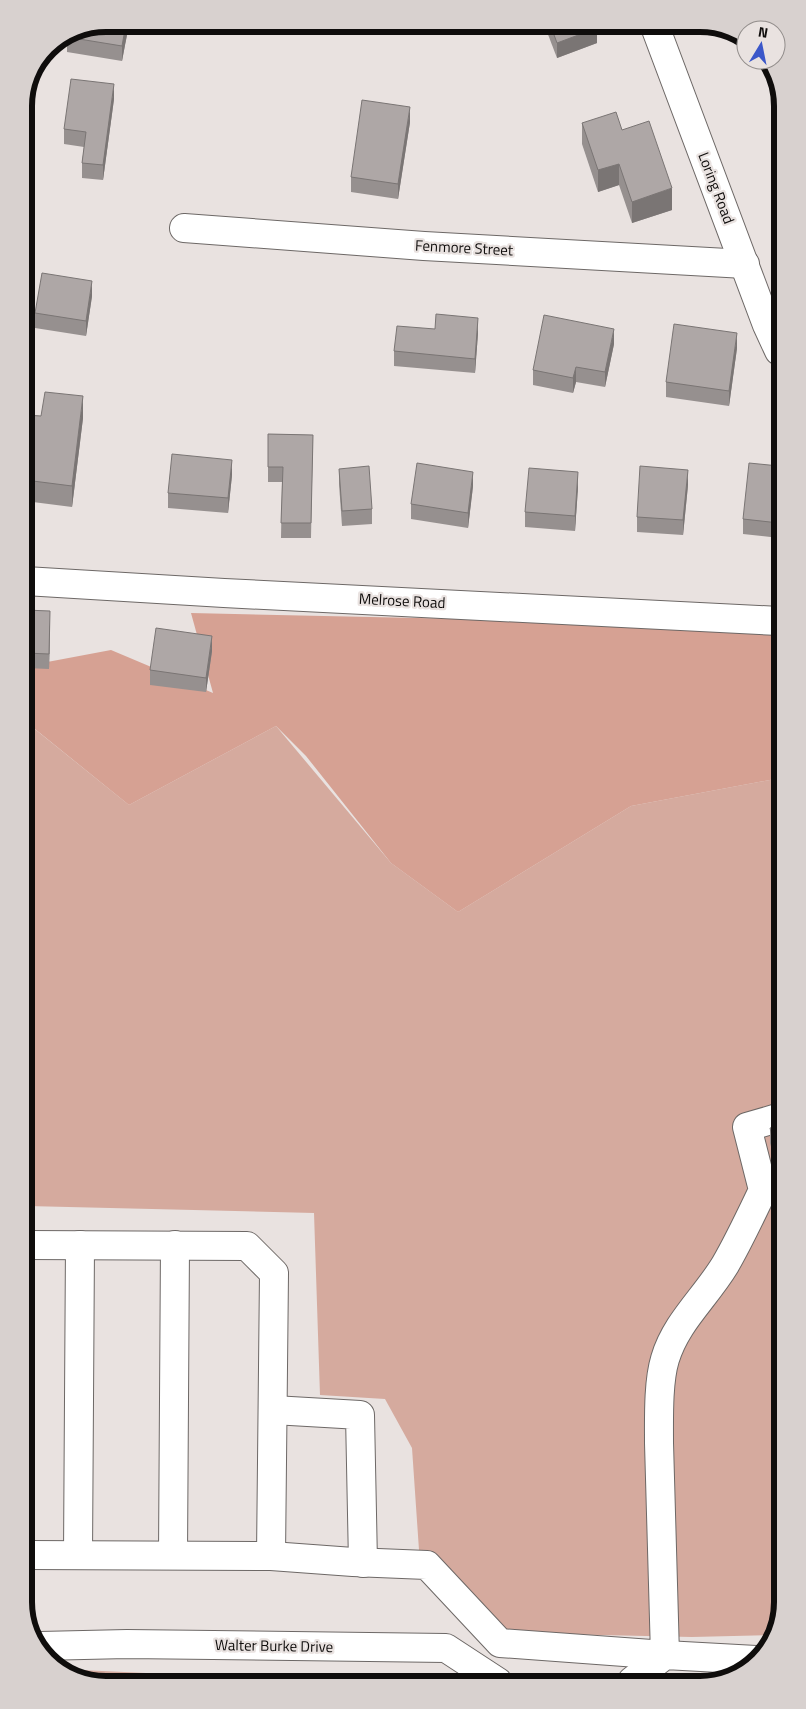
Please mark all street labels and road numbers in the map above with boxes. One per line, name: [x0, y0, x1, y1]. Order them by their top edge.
street label: Loring Road: [692, 149, 741, 227]
street label: Fenmore Street: [414, 233, 514, 262]
street label: Melrose Road: [358, 587, 446, 614]
street label: Walter Burke Drive: [215, 1633, 333, 1658]

